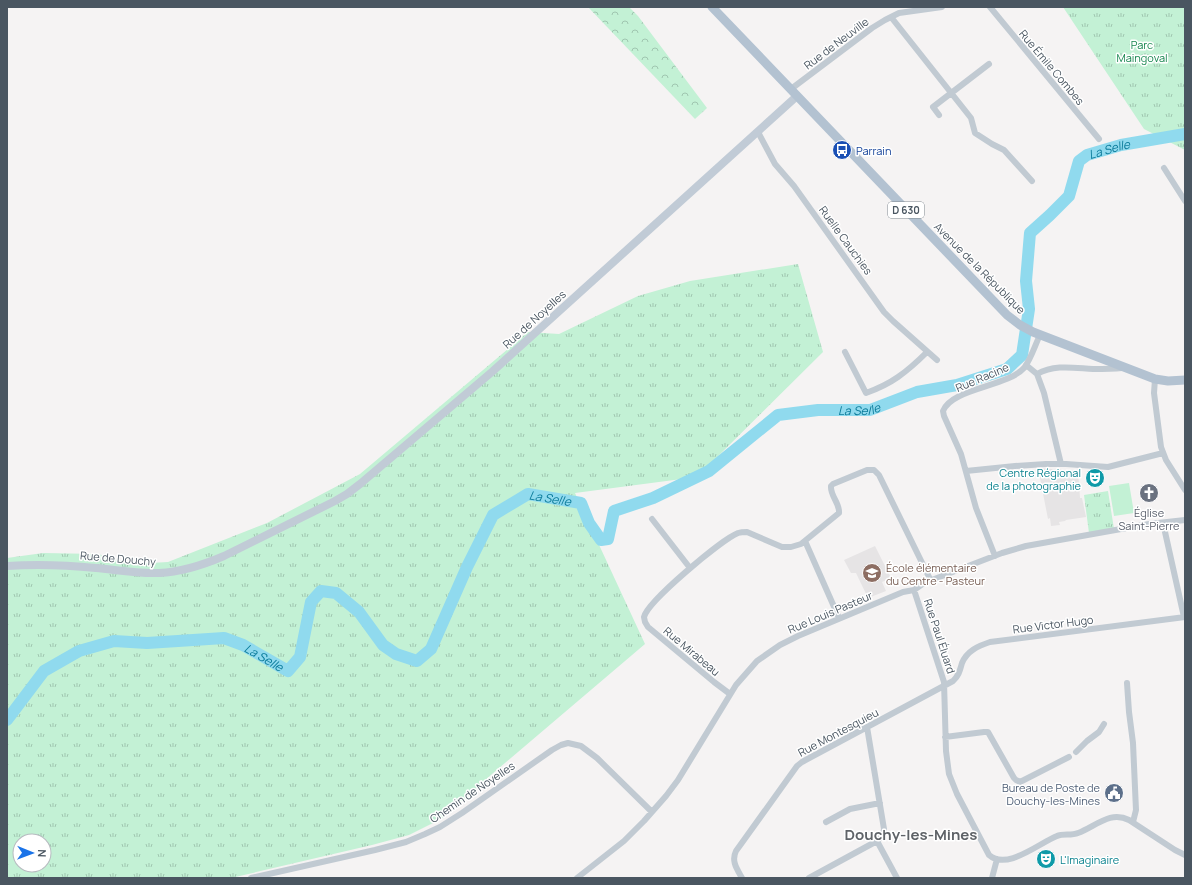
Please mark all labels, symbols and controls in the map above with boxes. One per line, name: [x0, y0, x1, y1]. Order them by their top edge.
street label: Rue de Neuville: [801, 13, 872, 72]
street label: Rue Émile Combes: [1016, 26, 1088, 108]
park label: Parc Maingoval: [1116, 37, 1168, 65]
water label: La Selle: [1087, 135, 1132, 163]
bus stop icon: Parrain: [831, 139, 853, 161]
place label: Parrain: [856, 143, 891, 158]
road number: D 630: [888, 202, 924, 218]
street label: Ruelle Cauchies: [816, 203, 876, 278]
street label: Avenue de la République: [931, 219, 1029, 317]
street label: Rue de Noyelles: [499, 286, 569, 351]
street label: Rue Racine: [953, 359, 1011, 395]
water label: La Selle: [838, 398, 884, 419]
place label: Centre Régional de la photographie: [986, 465, 1082, 493]
theatre icon: Centre Régional de la photographie: [1084, 467, 1106, 489]
church icon: Église Saint-Pierre: [1138, 482, 1160, 504]
water label: La Selle: [528, 486, 573, 510]
place label: Église Saint-Pierre: [1119, 505, 1180, 533]
street label: Rue de Douchy: [79, 547, 157, 569]
place label: École élémentaire du Centre - Pasteur: [886, 560, 985, 588]
school or university icon: École élémentaire du Centre - Pasteur: [861, 562, 883, 584]
street label: Rue Louis Pasteur: [785, 587, 875, 637]
street label: Rue Paul Éluard: [921, 597, 959, 675]
street label: Rue Victor Hugo: [1012, 612, 1095, 636]
street label: Rue Mirabeau: [661, 623, 723, 679]
water label: La Selle: [242, 639, 288, 676]
street label: Rue Montesquieu: [795, 704, 881, 760]
street label: Chemin de Noyelles: [427, 758, 518, 826]
place label: Bureau de Poste de Douchy-les-Mines: [1002, 780, 1101, 808]
public building icon: Bureau de Poste de Douchy-les-Mines: [1103, 782, 1125, 804]
district label: Douchy-les-Mines: [845, 824, 977, 845]
north arrow: [12, 833, 52, 873]
theatre icon: L'Imaginaire: [1035, 848, 1057, 870]
text: N: [35, 849, 50, 857]
place label: L'Imaginaire: [1060, 852, 1120, 867]

